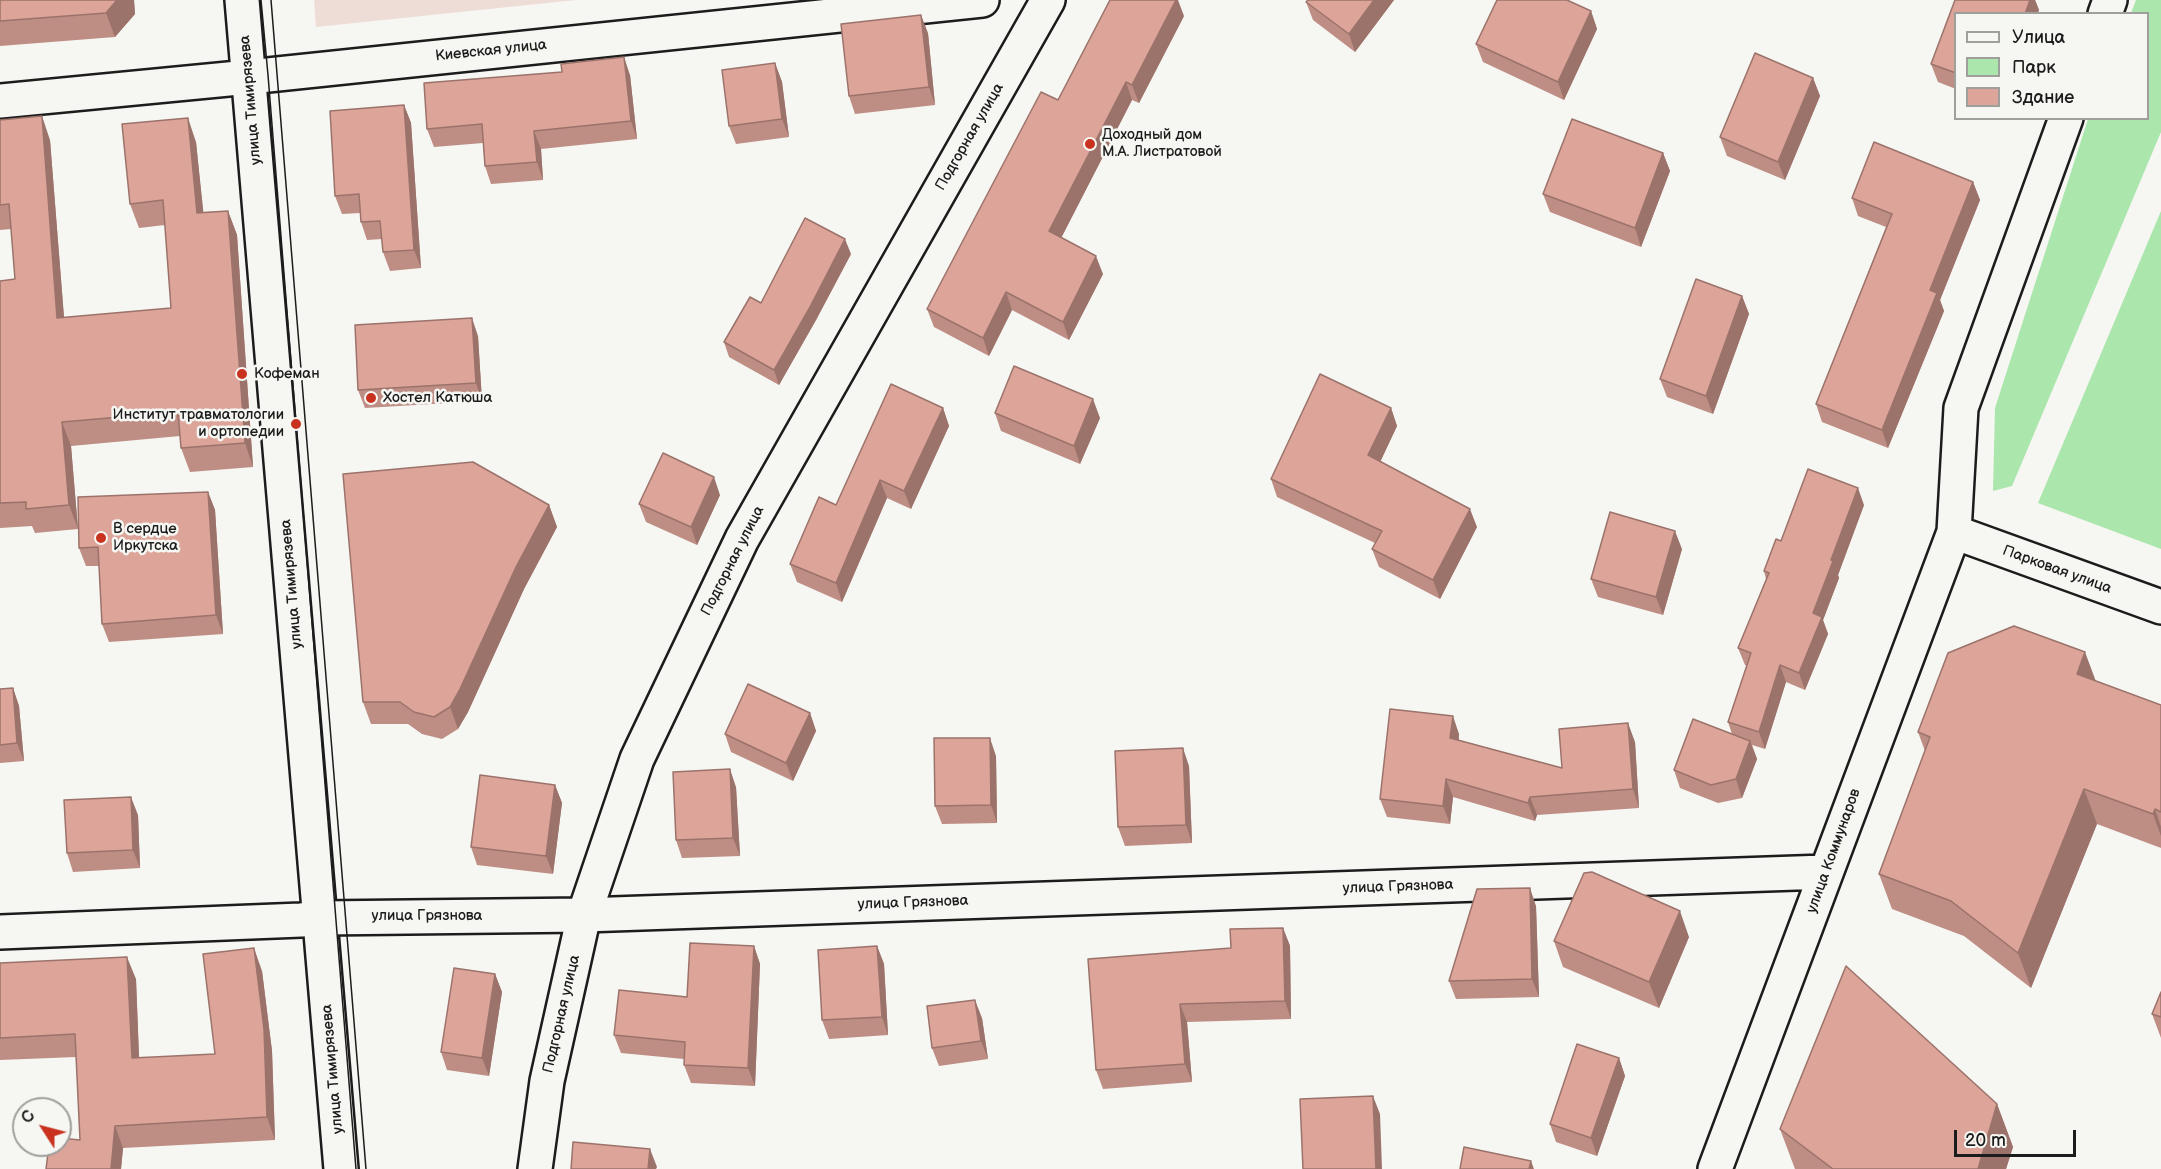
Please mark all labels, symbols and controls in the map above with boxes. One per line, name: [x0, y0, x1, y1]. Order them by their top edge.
legend: [1954, 12, 2149, 120]
text: Улица: [2012, 27, 2065, 48]
street label: улица Тимирязева: [236, 34, 266, 166]
street label: Киевская улица: [434, 36, 548, 66]
text: Парк: [2012, 57, 2056, 78]
street label: Подгорная улица: [932, 80, 1008, 194]
text: Здание: [2012, 87, 2074, 108]
place label: Доходный дом М.А. Листратовой: [1102, 126, 1222, 161]
marker: Доходный дом М.А. Листратовой: [1083, 137, 1097, 151]
place label: Кофеман: [254, 365, 320, 383]
marker: Кофеман: [235, 367, 249, 381]
place label: Хостел Катюша: [383, 389, 492, 407]
marker: Хостел Катюша: [364, 391, 378, 405]
place label: Институт травматологии и ортопедии: [113, 406, 284, 441]
marker: Институт травматологии и ортопедии: [289, 417, 303, 431]
street label: Подгорная улица: [698, 503, 768, 619]
street label: улица Тимирязева: [277, 518, 307, 650]
place label: В сердце Иркутска: [113, 520, 178, 555]
marker: В сердце Иркутска: [94, 531, 108, 545]
street label: Парковая улица: [2000, 542, 2114, 598]
street label: улица Коммунаров: [1803, 786, 1865, 916]
street label: улица Грязнова: [1342, 876, 1454, 898]
street label: улица Грязнова: [857, 892, 969, 914]
street label: улица Грязнова: [372, 907, 482, 925]
street label: Подгорная улица: [540, 953, 584, 1075]
street label: улица Тимирязева: [318, 1003, 348, 1135]
north arrow: [12, 1097, 72, 1157]
text: С: [18, 1107, 40, 1127]
scale bar: [1957, 1118, 2078, 1156]
text: 20 m: [1965, 1130, 2006, 1151]

